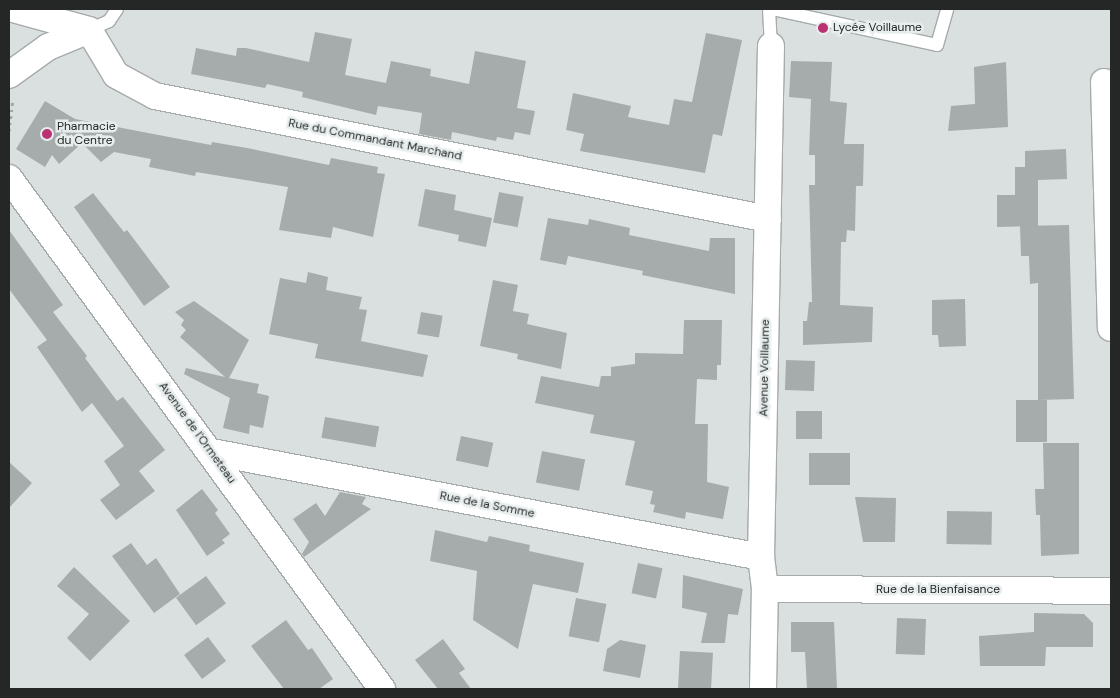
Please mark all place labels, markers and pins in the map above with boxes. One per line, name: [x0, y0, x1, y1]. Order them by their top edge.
place label: Lycée Voillaume: [833, 21, 922, 35]
marker: Lycée Voillaume: [817, 22, 829, 34]
place label: Pharmacie du Centre: [57, 120, 116, 148]
marker: Pharmacie du Centre: [41, 128, 53, 140]

